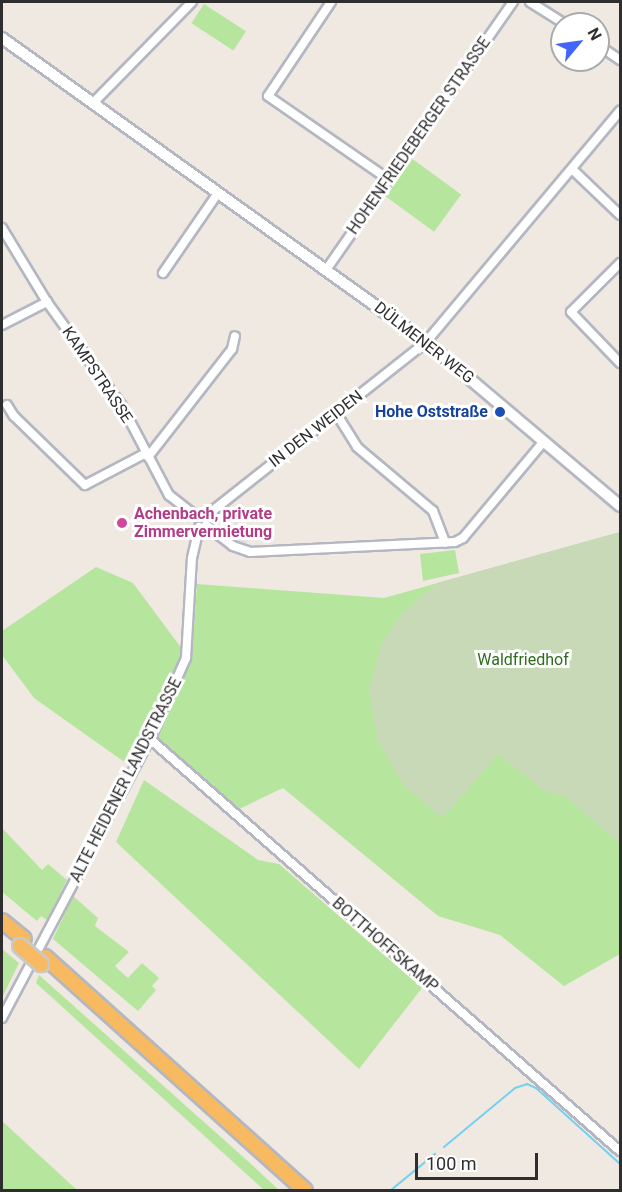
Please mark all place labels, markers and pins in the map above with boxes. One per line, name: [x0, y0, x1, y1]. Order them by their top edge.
place label: Hohe Oststraße: [375, 402, 488, 422]
marker: Hohe Oststraße: [493, 405, 507, 419]
place label: Achenbach, private Zimmervermietung: [134, 504, 272, 542]
marker: Achenbach, private Zimmervermietung: [115, 516, 129, 530]

